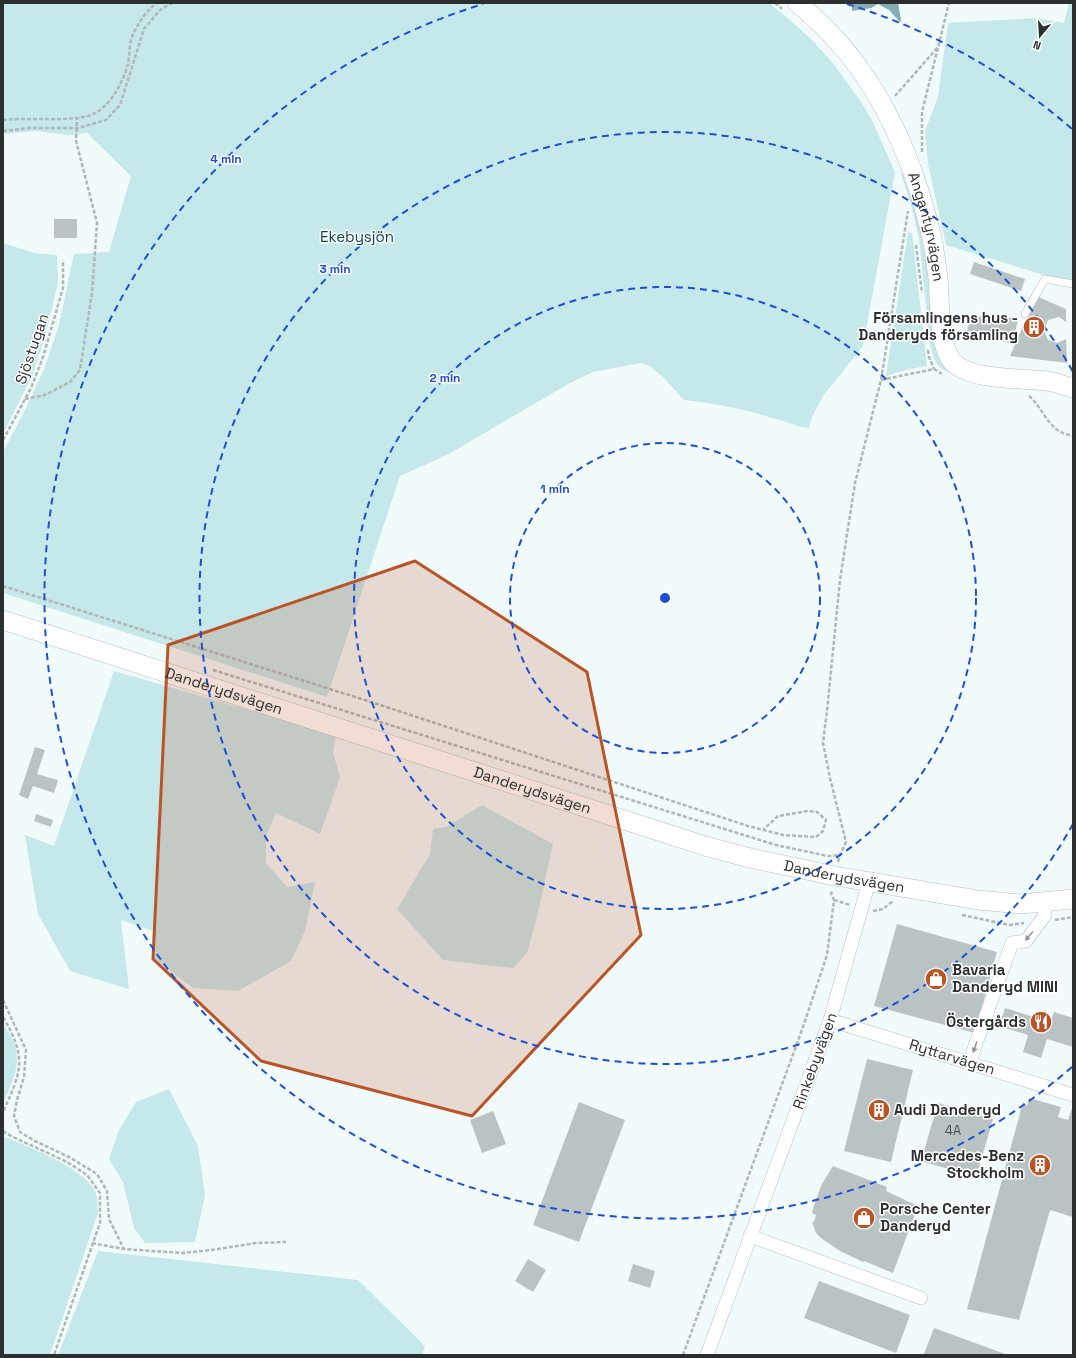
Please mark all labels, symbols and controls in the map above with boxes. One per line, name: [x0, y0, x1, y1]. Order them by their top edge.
north arrow: [1020, 16, 1060, 56]
text: N: [1031, 38, 1043, 53]
text: 4 min: [210, 151, 242, 167]
street label: Angantyrvägen: [904, 169, 949, 283]
park label: Ekebysjön: [320, 227, 394, 246]
text: 3 min: [319, 261, 351, 277]
place label: Församlingens hus - Danderyds församling: [858, 308, 1018, 344]
street label: Sjöstugan: [11, 311, 52, 387]
building icon: Församlingens hus - Danderyds församling: [1021, 314, 1047, 340]
text: 2 min: [429, 370, 461, 386]
text: 1 min: [540, 481, 570, 497]
centre of rings: [658, 591, 672, 605]
street label: Danderydsvägen: [163, 663, 285, 718]
street label: Danderydsvägen: [471, 762, 594, 818]
street label: Danderydsvägen: [782, 855, 906, 897]
one-way arrow: [1025, 931, 1034, 941]
place label: Bavaria Danderyd MINI: [952, 960, 1058, 996]
shop icon: Bavaria Danderyd MINI: [923, 966, 949, 992]
restaurant icon: Östergårds: [1028, 1009, 1054, 1035]
street label: Rinkebyvägen: [788, 1010, 841, 1112]
place label: Östergårds: [946, 1012, 1026, 1031]
street label: Ryttarvägen: [907, 1034, 997, 1079]
one-way arrow: [971, 1041, 977, 1053]
building icon: Audi Danderyd: [866, 1097, 892, 1123]
place label: Audi Danderyd: [894, 1100, 1001, 1119]
house number: 4A: [945, 1122, 961, 1139]
place label: Mercedes-Benz Stockholm: [911, 1146, 1024, 1182]
building icon: Mercedes-Benz Stockholm: [1027, 1152, 1053, 1178]
place label: Porsche Center Danderyd: [880, 1199, 991, 1235]
shop icon: Porsche Center Danderyd: [851, 1205, 877, 1231]

